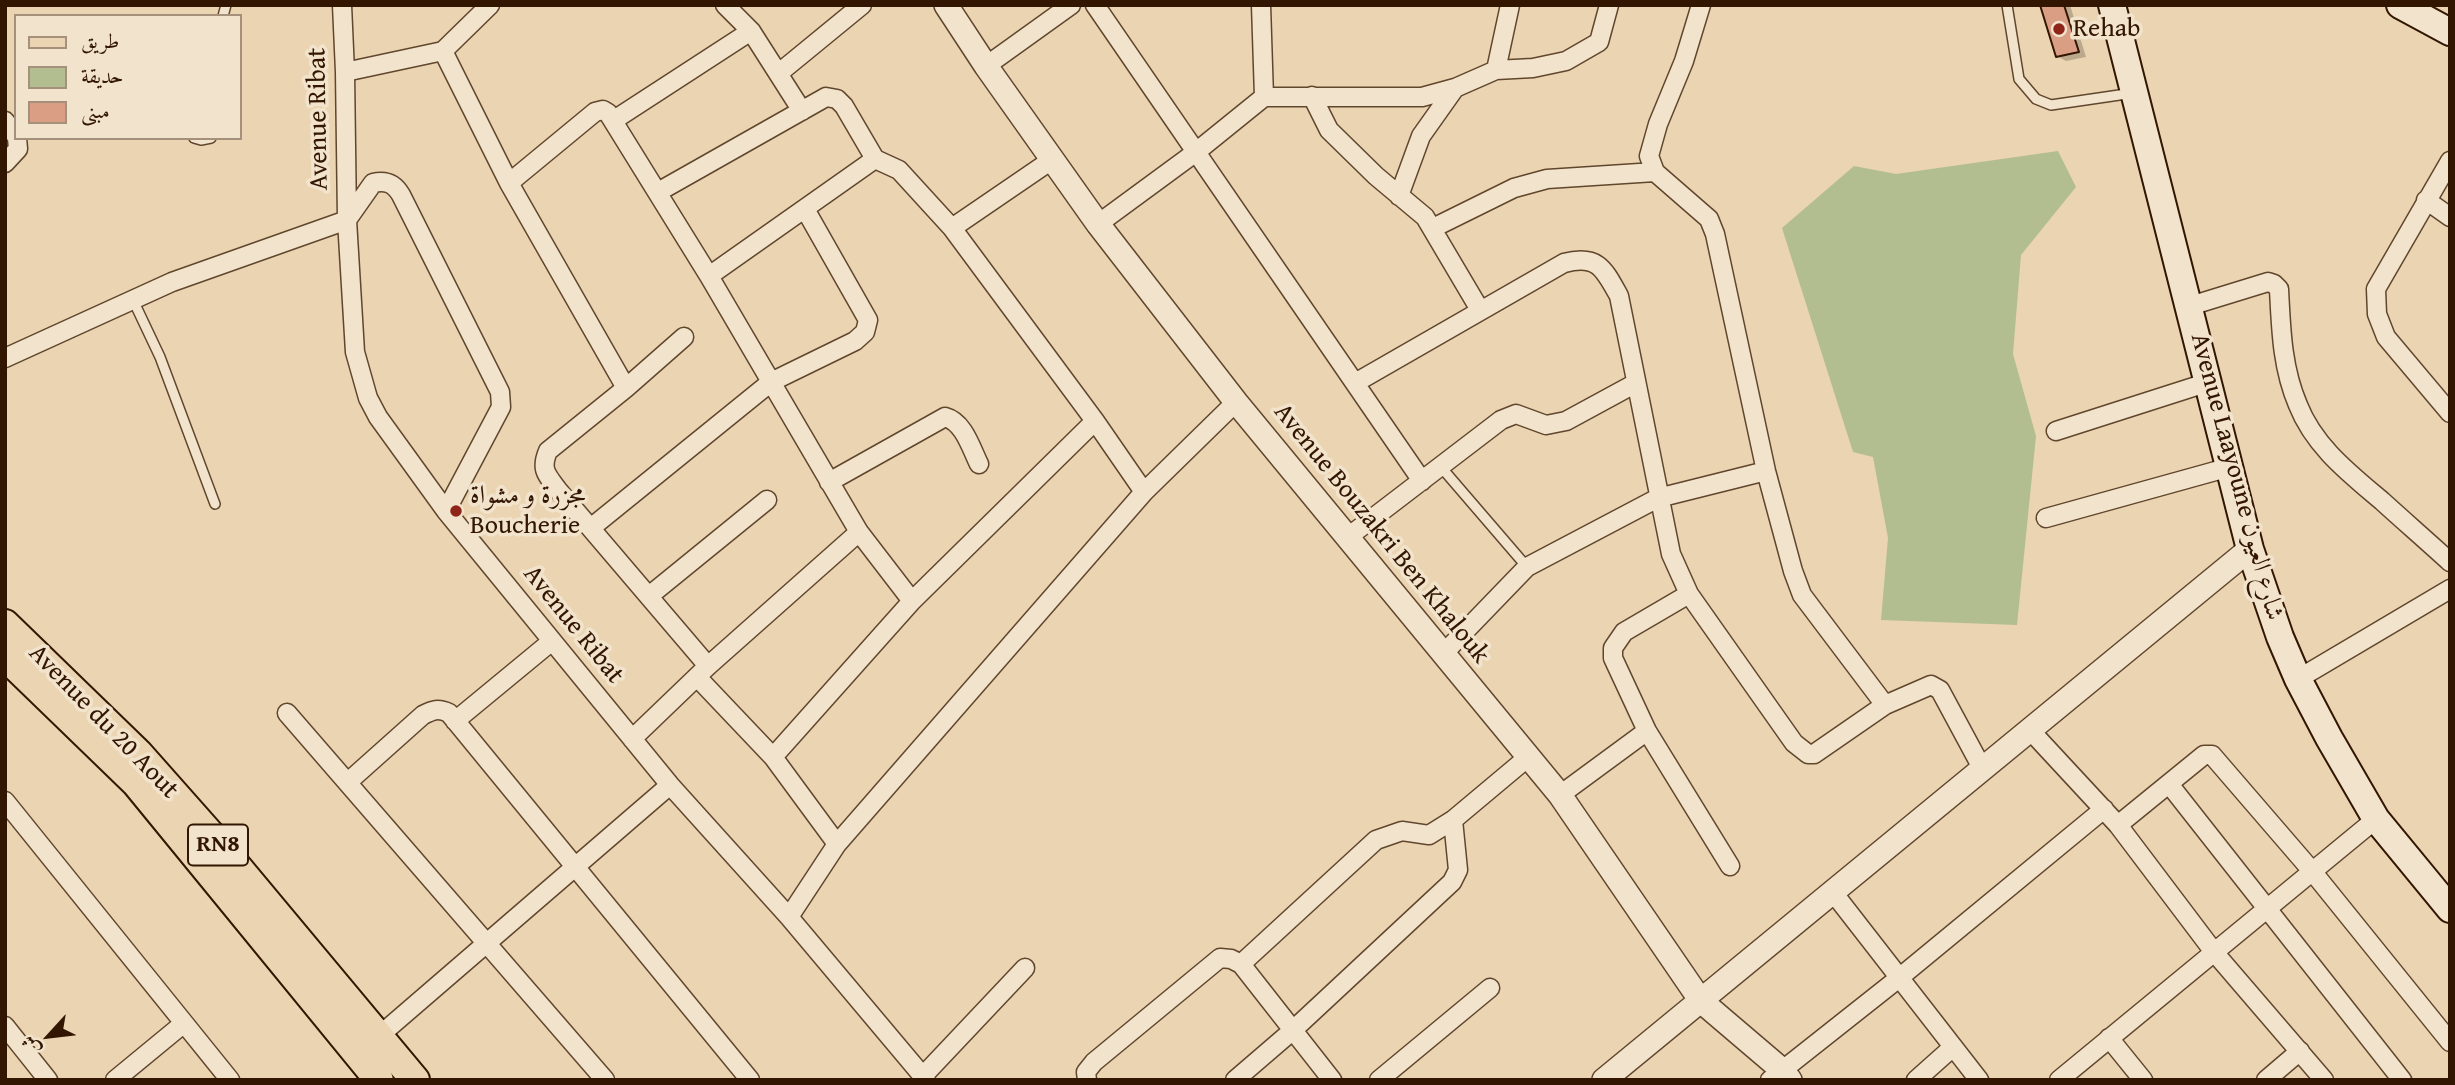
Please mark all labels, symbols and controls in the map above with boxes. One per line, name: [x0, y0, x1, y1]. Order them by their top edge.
place label: Rehab: [2073, 13, 2141, 45]
legend: [14, 14, 242, 140]
marker: Rehab: [2051, 21, 2067, 37]
text: طريق: [81, 25, 119, 56]
street label: Avenue Ribat: [302, 47, 336, 191]
text: حديقة: [81, 60, 124, 91]
text: مبنى: [81, 95, 110, 126]
street label: Avenue Laayoune شارع العيون: [2183, 330, 2289, 624]
street label: Avenue Bouzakri Ben Khalouk: [1266, 398, 1496, 670]
place label: مجزرة و مشواة Boucherie: [470, 480, 586, 542]
marker: مجزرة و مشواة Boucherie: [448, 503, 464, 519]
street label: Avenue Ribat: [516, 560, 630, 690]
street label: Avenue du 20 Aout: [22, 638, 184, 806]
road number: RN8: [188, 824, 248, 866]
north arrow: [14, 1001, 84, 1071]
text: ش: [14, 1031, 47, 1060]

